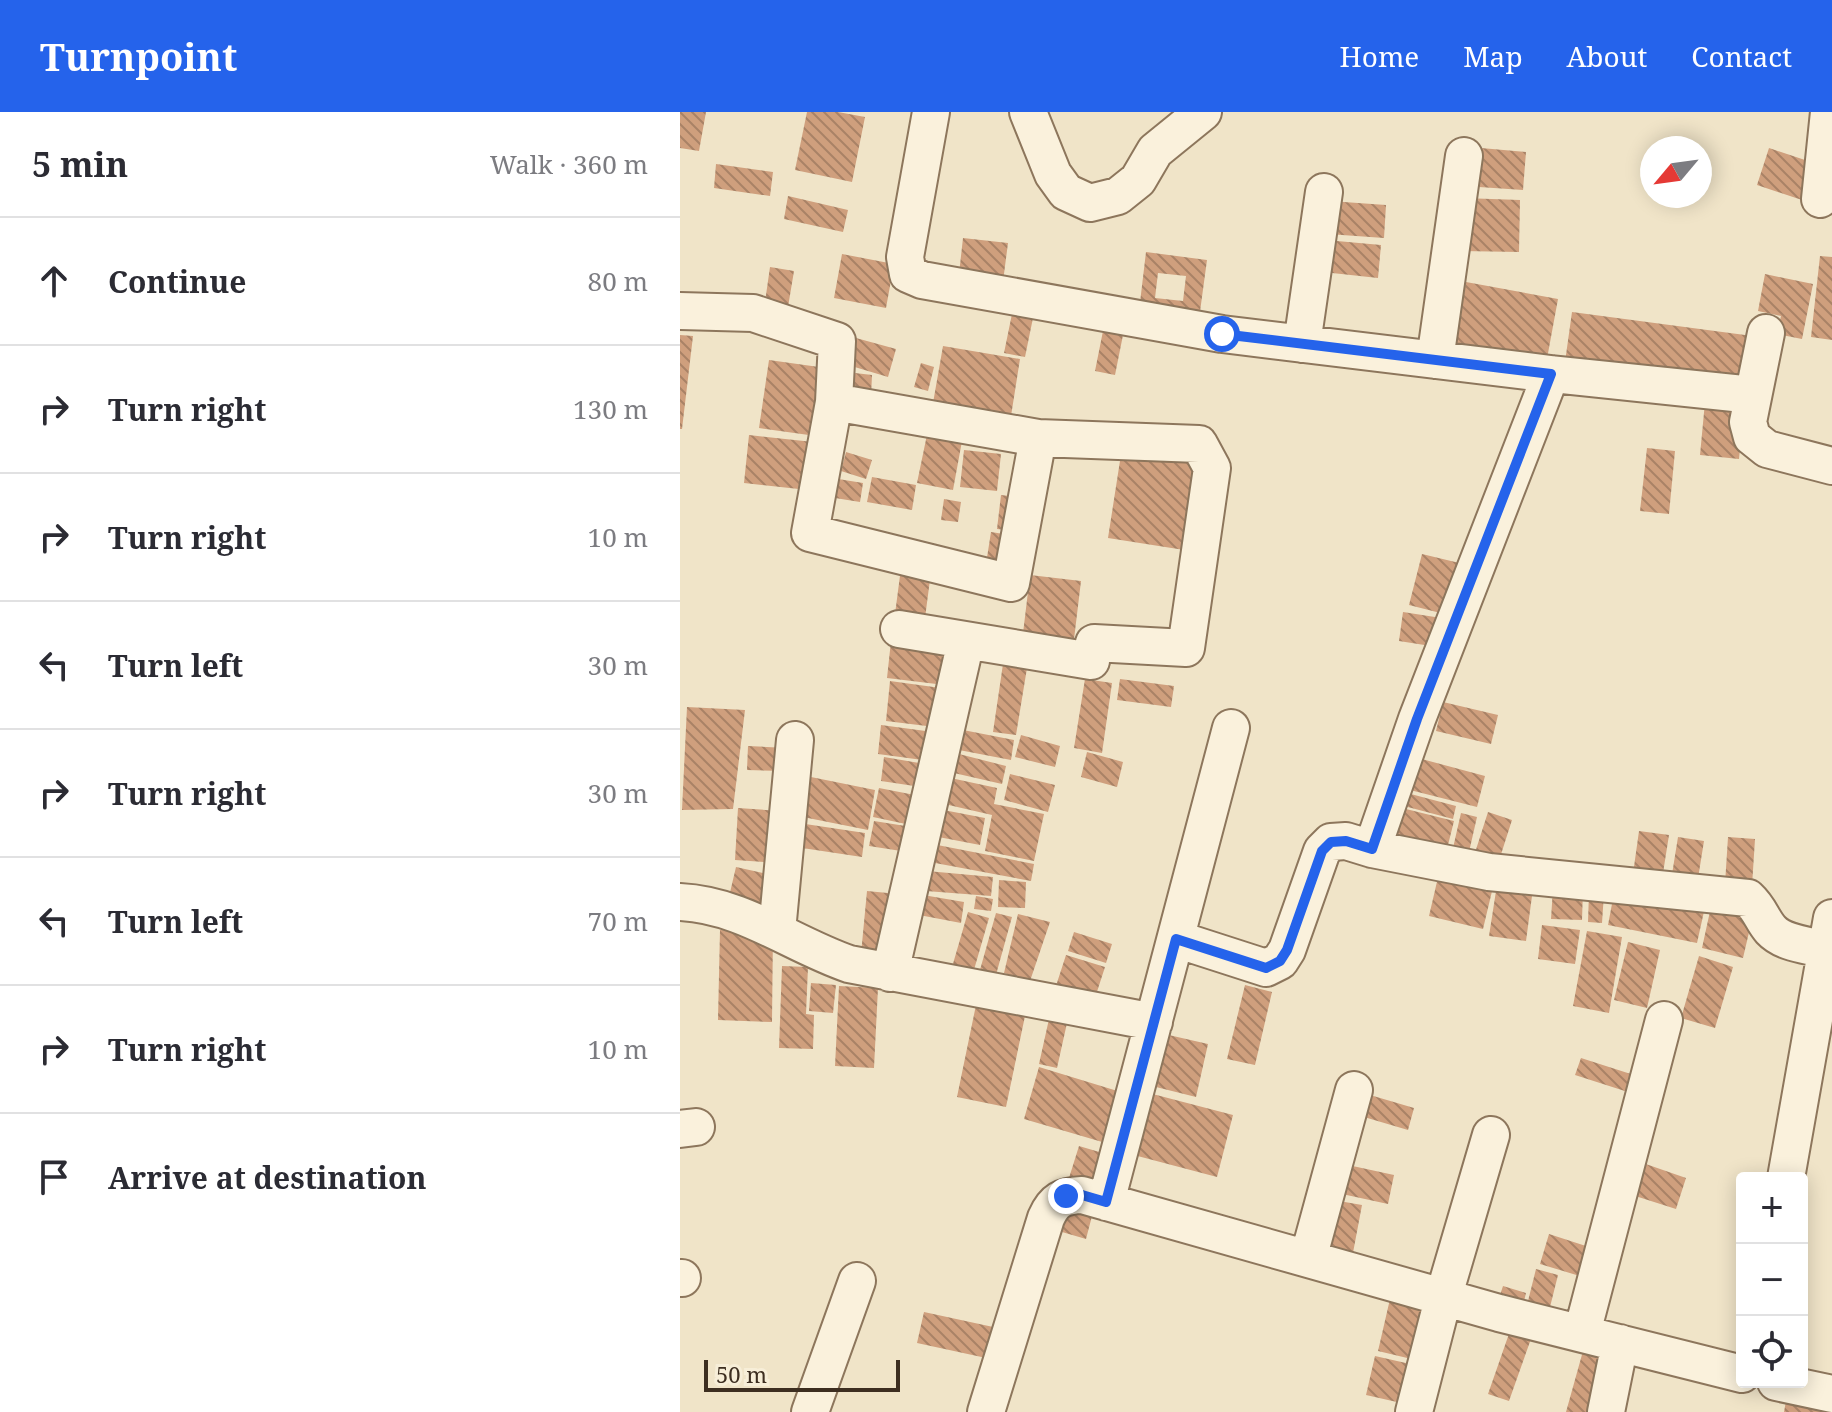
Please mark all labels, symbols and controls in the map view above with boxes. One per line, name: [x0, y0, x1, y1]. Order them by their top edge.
text: Turnpoint: [40, 30, 237, 82]
text: Home: [1340, 37, 1419, 75]
text: Map: [1463, 37, 1523, 75]
text: About: [1567, 37, 1647, 75]
text: Contact: [1691, 37, 1792, 75]
north arrow: [1640, 136, 1712, 208]
text: 5 min: [32, 141, 128, 187]
text: Walk · 360 m: [490, 146, 648, 182]
icon: ahead: [32, 259, 76, 303]
text: Continue: [108, 261, 246, 302]
text: 80 m: [588, 263, 648, 299]
route start: [1204, 316, 1240, 352]
icon: right: [32, 387, 76, 431]
text: Turn right: [108, 389, 266, 430]
text: 130 m: [573, 391, 648, 427]
icon: right: [32, 515, 76, 559]
text: Turn right: [108, 517, 266, 558]
text: 10 m: [588, 519, 648, 555]
icon: left: [32, 643, 76, 687]
text: Turn left: [108, 645, 243, 686]
text: 30 m: [588, 647, 648, 683]
icon: right: [32, 771, 76, 815]
text: Turn right: [108, 773, 266, 814]
text: 30 m: [588, 775, 648, 811]
icon: left: [32, 899, 76, 943]
text: Turn left: [108, 901, 243, 942]
text: 70 m: [588, 903, 648, 939]
icon: right: [32, 1027, 76, 1071]
text: Turn right: [108, 1029, 266, 1070]
text: 10 m: [588, 1031, 648, 1067]
icon: arrive: [32, 1155, 76, 1199]
text: Arrive at destination: [108, 1157, 427, 1198]
map controls: [1736, 1172, 1808, 1388]
button: +: [1736, 1172, 1808, 1244]
route end: [1048, 1178, 1084, 1214]
button: −: [1736, 1244, 1808, 1316]
button: locate: [1736, 1316, 1808, 1388]
scale bar: [704, 1356, 900, 1392]
text: 50 m: [716, 1359, 767, 1389]

